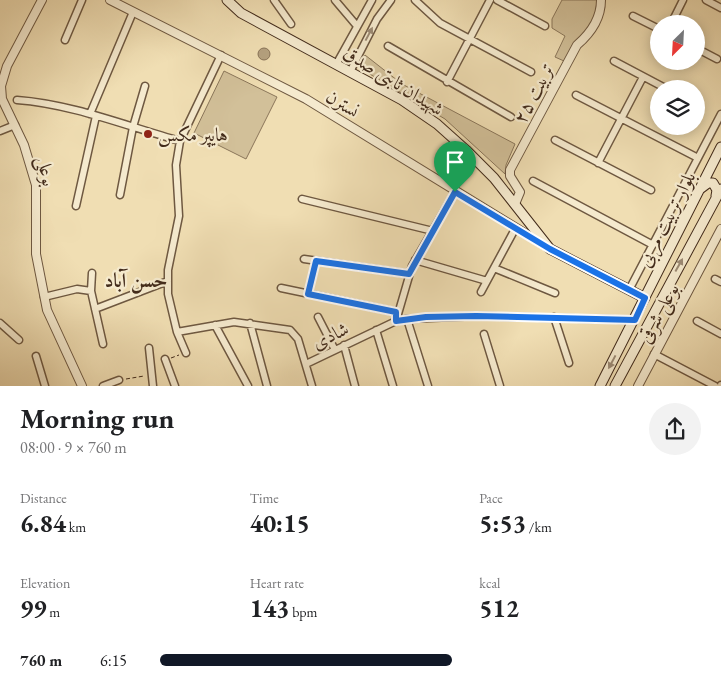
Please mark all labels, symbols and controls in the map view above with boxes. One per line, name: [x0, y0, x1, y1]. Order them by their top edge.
north arrow: [650, 15, 705, 70]
map controls: [650, 15, 705, 135]
one-way arrow: [365, 26, 373, 41]
street label: شهیدان ثابتی صدق: [339, 40, 449, 121]
street label: تربیت ۲۵: [507, 59, 560, 128]
button: layers: [650, 80, 705, 135]
street label: نسترن: [321, 84, 364, 123]
place label: هایپر مکس: [158, 122, 228, 148]
marker: هایپر مکس: [142, 128, 154, 140]
pin: [434, 141, 476, 192]
icon: arrive: [441, 148, 469, 176]
street label: بوعلی: [29, 154, 62, 189]
street label: بلوار تربیت مربی: [632, 167, 703, 272]
one-way arrow: [675, 259, 684, 272]
district label: حسن آباد: [104, 267, 168, 294]
street label: بوعلی شرقی: [632, 279, 686, 349]
street label: شادی: [308, 316, 353, 355]
one-way arrow: [608, 355, 616, 370]
text: Morning run: [20, 400, 174, 436]
button: share: [649, 403, 701, 455]
text: 08:00 · 9 × 760 m: [20, 437, 127, 458]
text: Distance: [20, 489, 67, 507]
text: Time: [250, 489, 279, 507]
text: Pace: [479, 489, 503, 507]
text: 6.84: [20, 507, 66, 539]
text: 40:15: [250, 507, 310, 539]
text: 5:53: [479, 507, 526, 539]
text: km: [66, 518, 86, 536]
text: /km: [526, 518, 552, 536]
text: Elevation: [20, 574, 70, 592]
text: Heart rate: [250, 574, 304, 592]
text: kcal: [479, 574, 500, 592]
text: 99: [20, 592, 46, 624]
text: 143: [250, 592, 289, 624]
text: 512: [479, 592, 519, 624]
text: m: [46, 603, 60, 621]
text: bpm: [289, 603, 318, 621]
text: 760 m: [20, 650, 62, 671]
text: 6:15: [100, 650, 127, 671]

